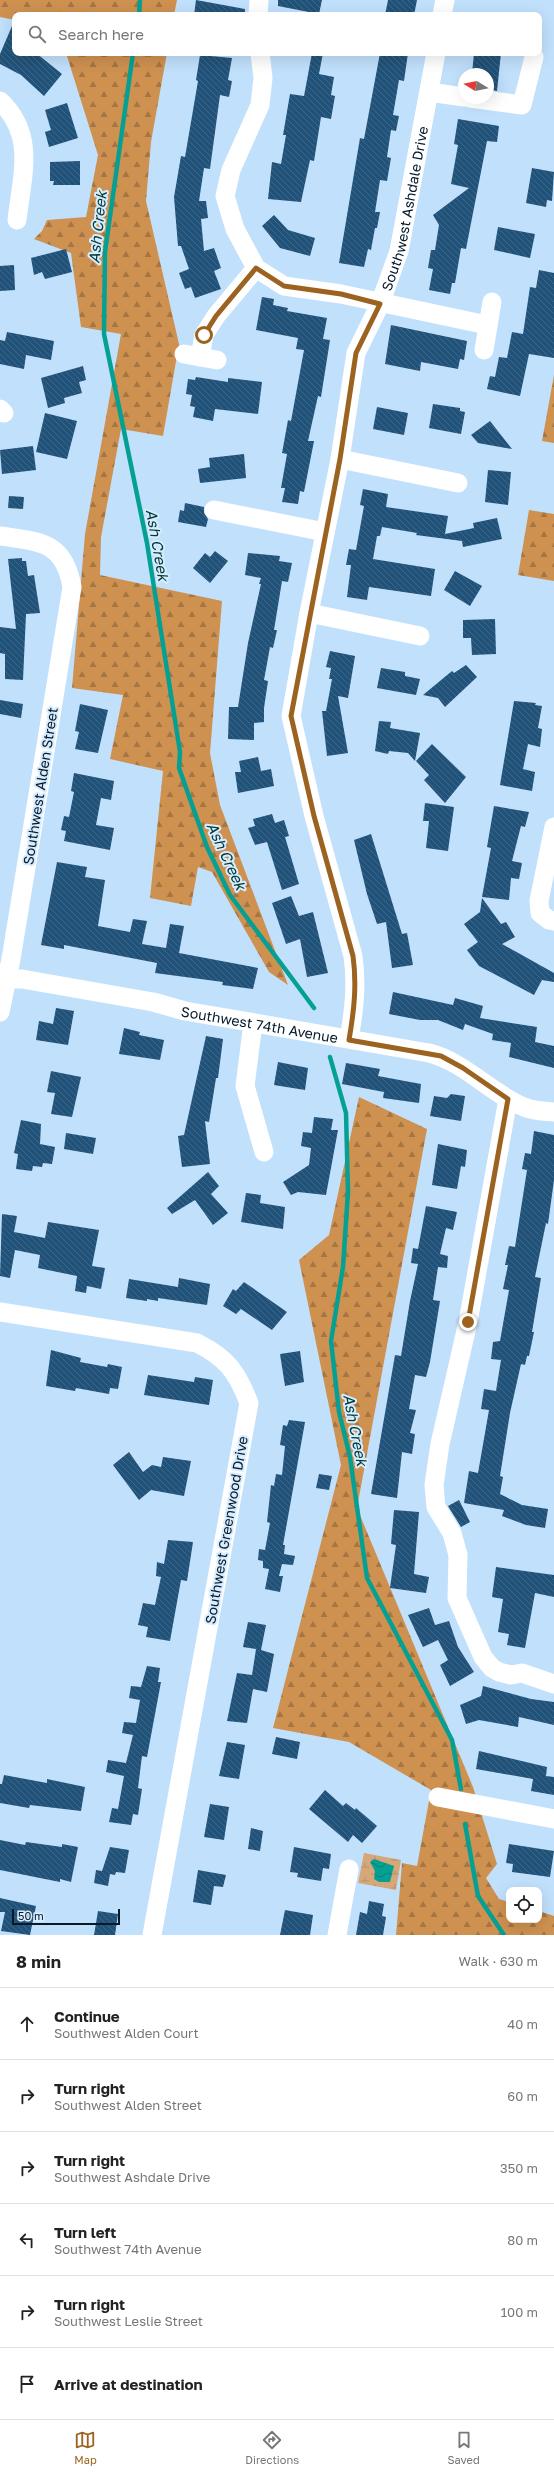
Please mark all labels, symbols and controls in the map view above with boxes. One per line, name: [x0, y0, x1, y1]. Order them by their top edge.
search box: [12, 12, 542, 56]
icon: search: [26, 23, 48, 45]
text: Search here: [58, 25, 144, 43]
north arrow: [458, 68, 494, 104]
street label: Southwest Ashdale Drive: [377, 124, 431, 293]
water label: Ash Creek: [84, 188, 110, 264]
route start: [195, 326, 213, 344]
water label: Ash Creek: [143, 508, 173, 584]
street label: Southwest Alden Street: [19, 706, 61, 866]
water label: Ash Creek: [203, 819, 251, 894]
street label: Southwest 74th Avenue: [180, 1002, 339, 1046]
route end: [459, 1313, 477, 1331]
water label: Ash Creek: [340, 1393, 372, 1469]
street label: Southwest Greenwood Drive: [201, 1435, 251, 1625]
map controls: [506, 1887, 542, 1923]
button: locate: [506, 1887, 542, 1923]
scale bar: [12, 1907, 120, 1926]
text: 50 m: [18, 1909, 44, 1922]
text: 8 min: [16, 1951, 61, 1972]
text: Walk · 630 m: [459, 1953, 538, 1969]
text: Continue: [54, 2007, 120, 2025]
icon: ahead: [16, 2013, 38, 2035]
text: 40 m: [507, 2016, 538, 2032]
text: Southwest Alden Court: [54, 2025, 199, 2041]
text: Turn right: [54, 2079, 125, 2097]
icon: right: [16, 2085, 38, 2107]
text: 60 m: [507, 2088, 538, 2104]
text: Southwest Alden Street: [54, 2097, 202, 2113]
text: Turn right: [54, 2151, 125, 2169]
icon: right: [16, 2157, 38, 2179]
text: 350 m: [500, 2160, 538, 2176]
text: Southwest Ashdale Drive: [54, 2169, 210, 2185]
text: Turn left: [54, 2223, 116, 2241]
icon: left: [16, 2229, 38, 2251]
text: 80 m: [507, 2232, 538, 2248]
text: Southwest 74th Avenue: [54, 2241, 202, 2257]
text: Turn right: [54, 2295, 125, 2313]
icon: right: [16, 2301, 38, 2323]
text: 100 m: [501, 2304, 538, 2320]
text: Southwest Leslie Street: [54, 2313, 203, 2329]
icon: arrive: [16, 2373, 38, 2395]
text: Arrive at destination: [54, 2375, 203, 2393]
tab: Map: [74, 2429, 97, 2466]
tab: Directions: [245, 2429, 299, 2466]
tab: Saved: [448, 2429, 480, 2466]

